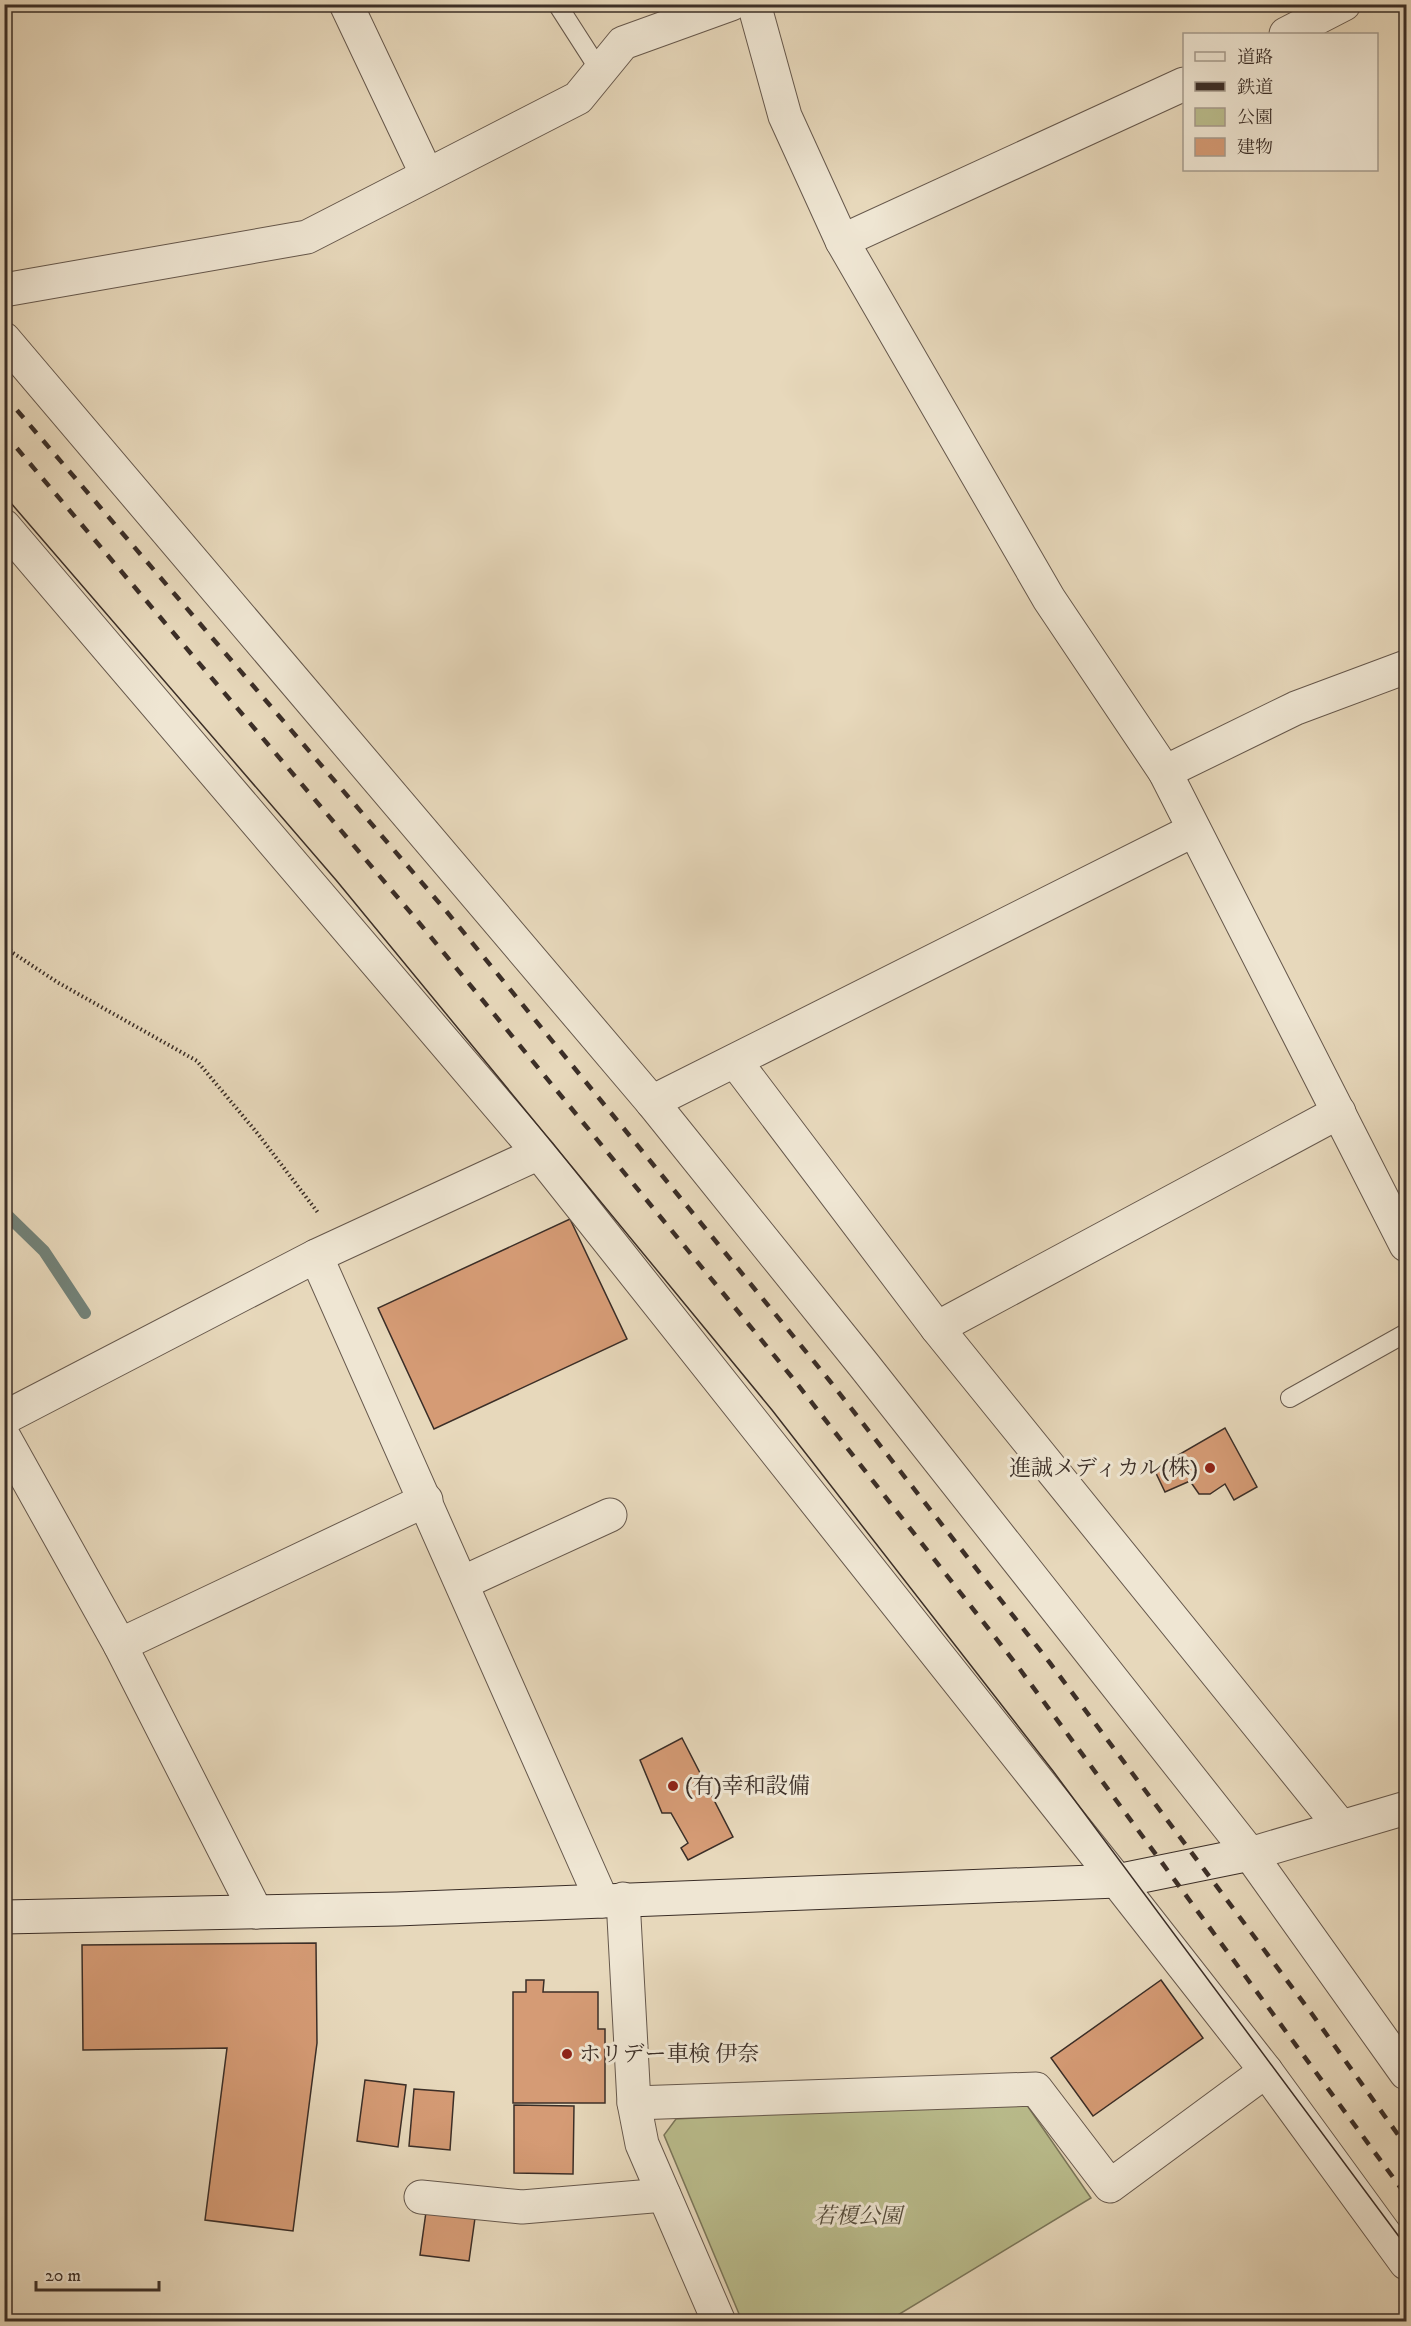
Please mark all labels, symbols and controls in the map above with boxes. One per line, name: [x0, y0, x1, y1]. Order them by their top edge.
legend: [1183, 33, 1378, 171]
text: 道路: [1237, 47, 1273, 69]
text: 鉄道: [1237, 77, 1273, 99]
text: 公園: [1237, 107, 1273, 129]
text: 建物: [1237, 137, 1273, 159]
place label: 進誠メディカル(株): [1009, 1455, 1198, 1482]
marker: 進誠メディカル(株): [1203, 1461, 1217, 1475]
place label: (有)幸和設備: [685, 1773, 810, 1800]
marker: (有)幸和設備: [666, 1779, 680, 1793]
place label: ホリデー車検 伊奈: [579, 2041, 759, 2068]
marker: ホリデー車検 伊奈: [560, 2047, 574, 2061]
park label: 若榎公園: [814, 2203, 905, 2230]
scale bar: [36, 2254, 159, 2292]
text: 20 m: [45, 2265, 81, 2287]

